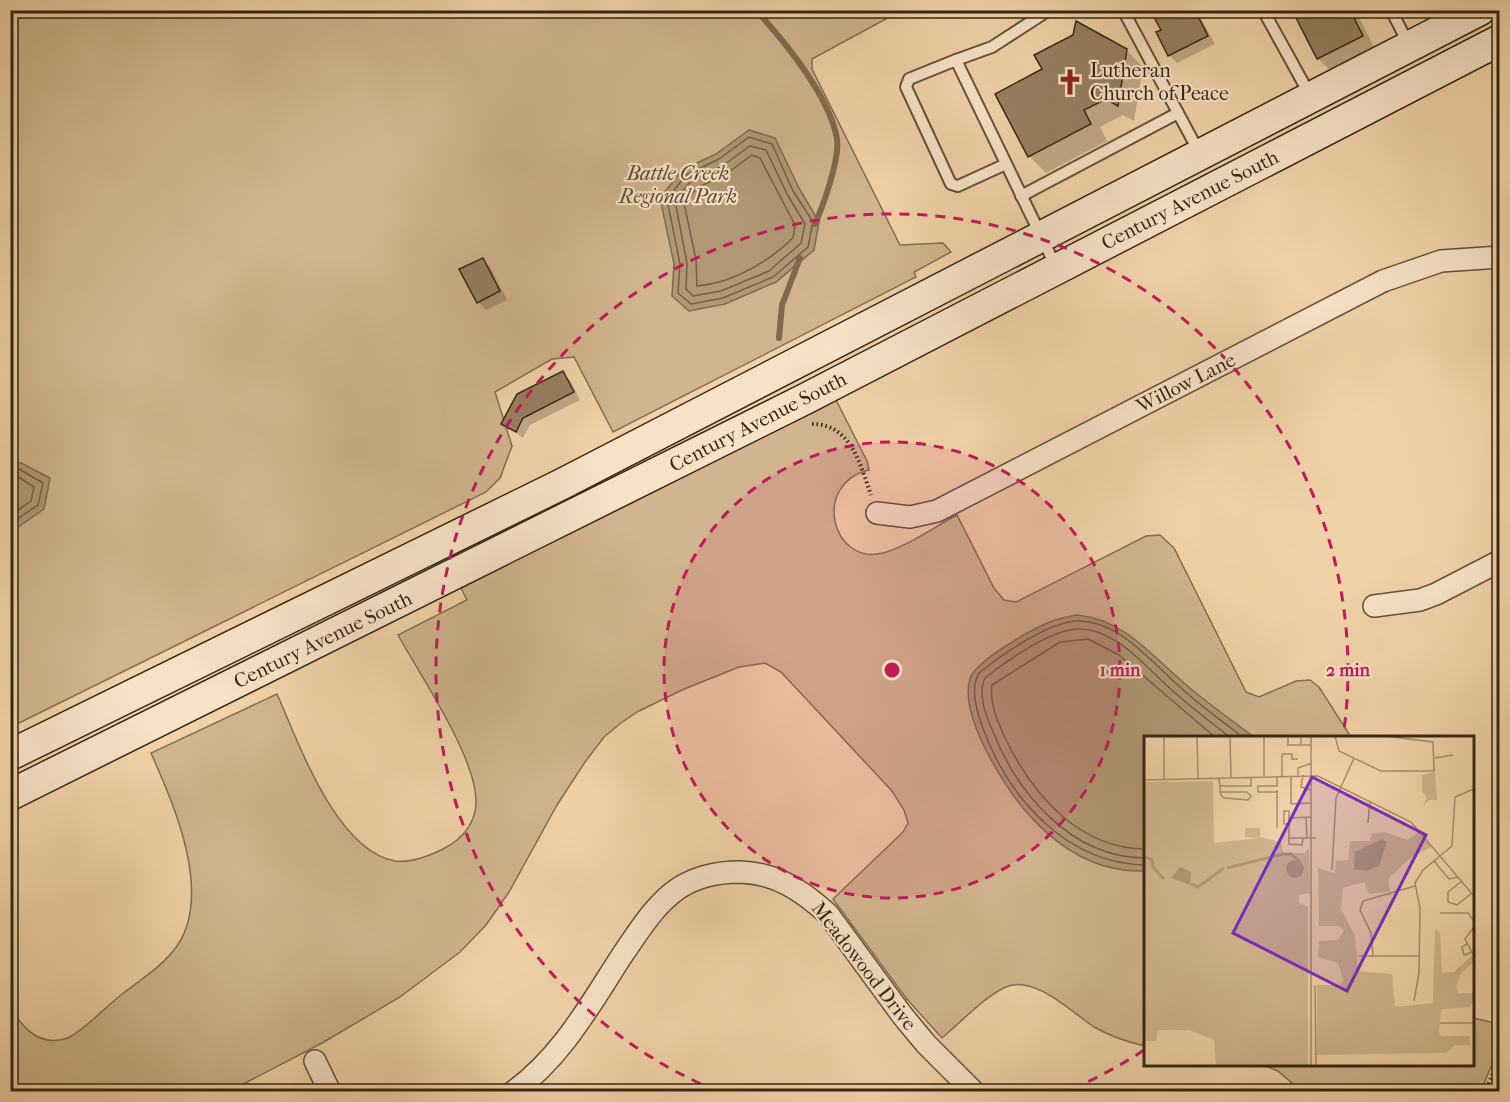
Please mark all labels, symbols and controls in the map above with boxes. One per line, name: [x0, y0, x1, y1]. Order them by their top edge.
place label: Lutheran Church of Peace: [1090, 59, 1229, 105]
church icon: Lutheran Church of Peace: [1055, 67, 1085, 97]
street label: Century Avenue South: [1098, 145, 1283, 255]
park label: Battle Creek Regional Park: [617, 162, 737, 208]
street label: Willow Lane: [1132, 348, 1239, 418]
street label: Century Avenue South: [666, 367, 851, 477]
street label: Century Avenue South: [230, 586, 417, 693]
centre of rings: [882, 660, 902, 680]
text: 1 min: [1099, 660, 1141, 681]
text: 2 min: [1326, 660, 1370, 681]
inset map: [1144, 736, 1474, 1066]
street label: Meadowood Drive: [807, 897, 921, 1035]

